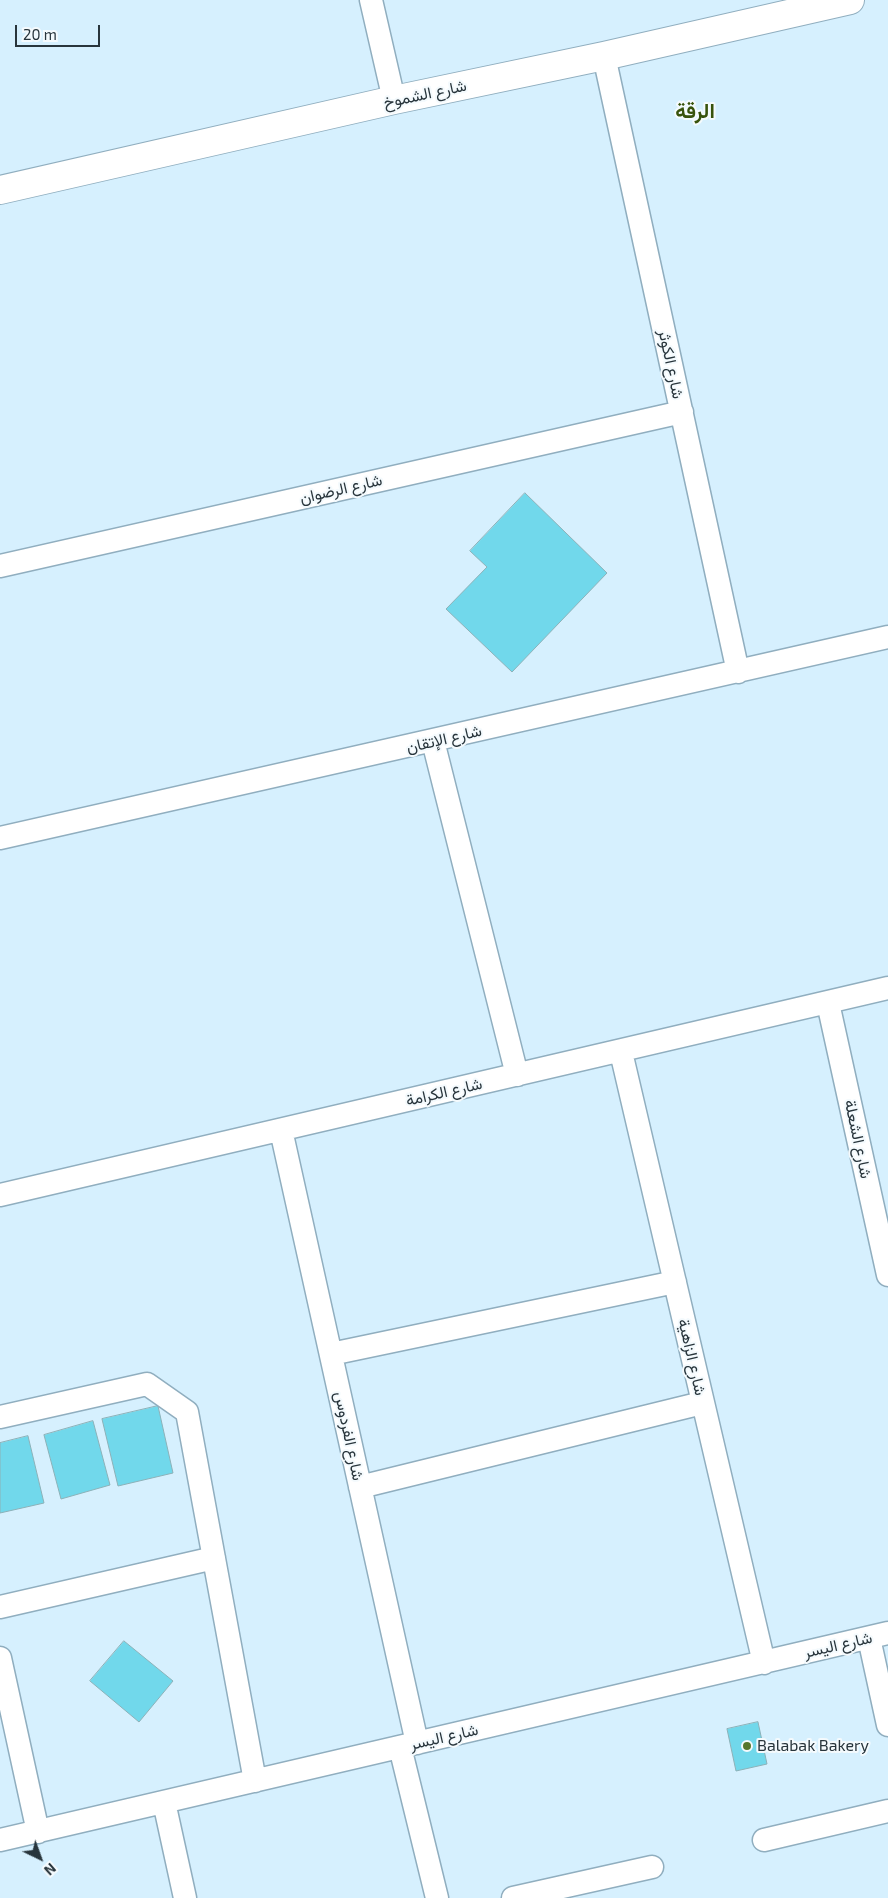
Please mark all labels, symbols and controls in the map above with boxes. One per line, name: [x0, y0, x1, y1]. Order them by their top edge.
scale bar: [18, 15, 102, 47]
text: 20 m: [23, 25, 57, 43]
street label: شارع الشموخ: [382, 76, 468, 112]
district label: الرقة: [675, 98, 715, 124]
street label: شارع الكوثر: [654, 328, 688, 400]
street label: شارع الرضوان: [298, 470, 384, 508]
street label: شارع الإتقان: [404, 721, 484, 757]
street label: شارع الكرامة: [404, 1074, 484, 1110]
street label: شارع الشعلة: [840, 1098, 876, 1180]
street label: شارع الزاهية: [674, 1317, 710, 1397]
street label: شارع الفردوس: [330, 1390, 368, 1482]
street label: شارع اليسر: [802, 1628, 874, 1662]
street label: شارع اليسر: [408, 1720, 480, 1754]
place label: Balabak Bakery: [757, 1736, 869, 1756]
marker: Balabak Bakery: [741, 1740, 753, 1752]
north arrow: [15, 1833, 65, 1883]
text: N: [41, 1860, 60, 1879]

